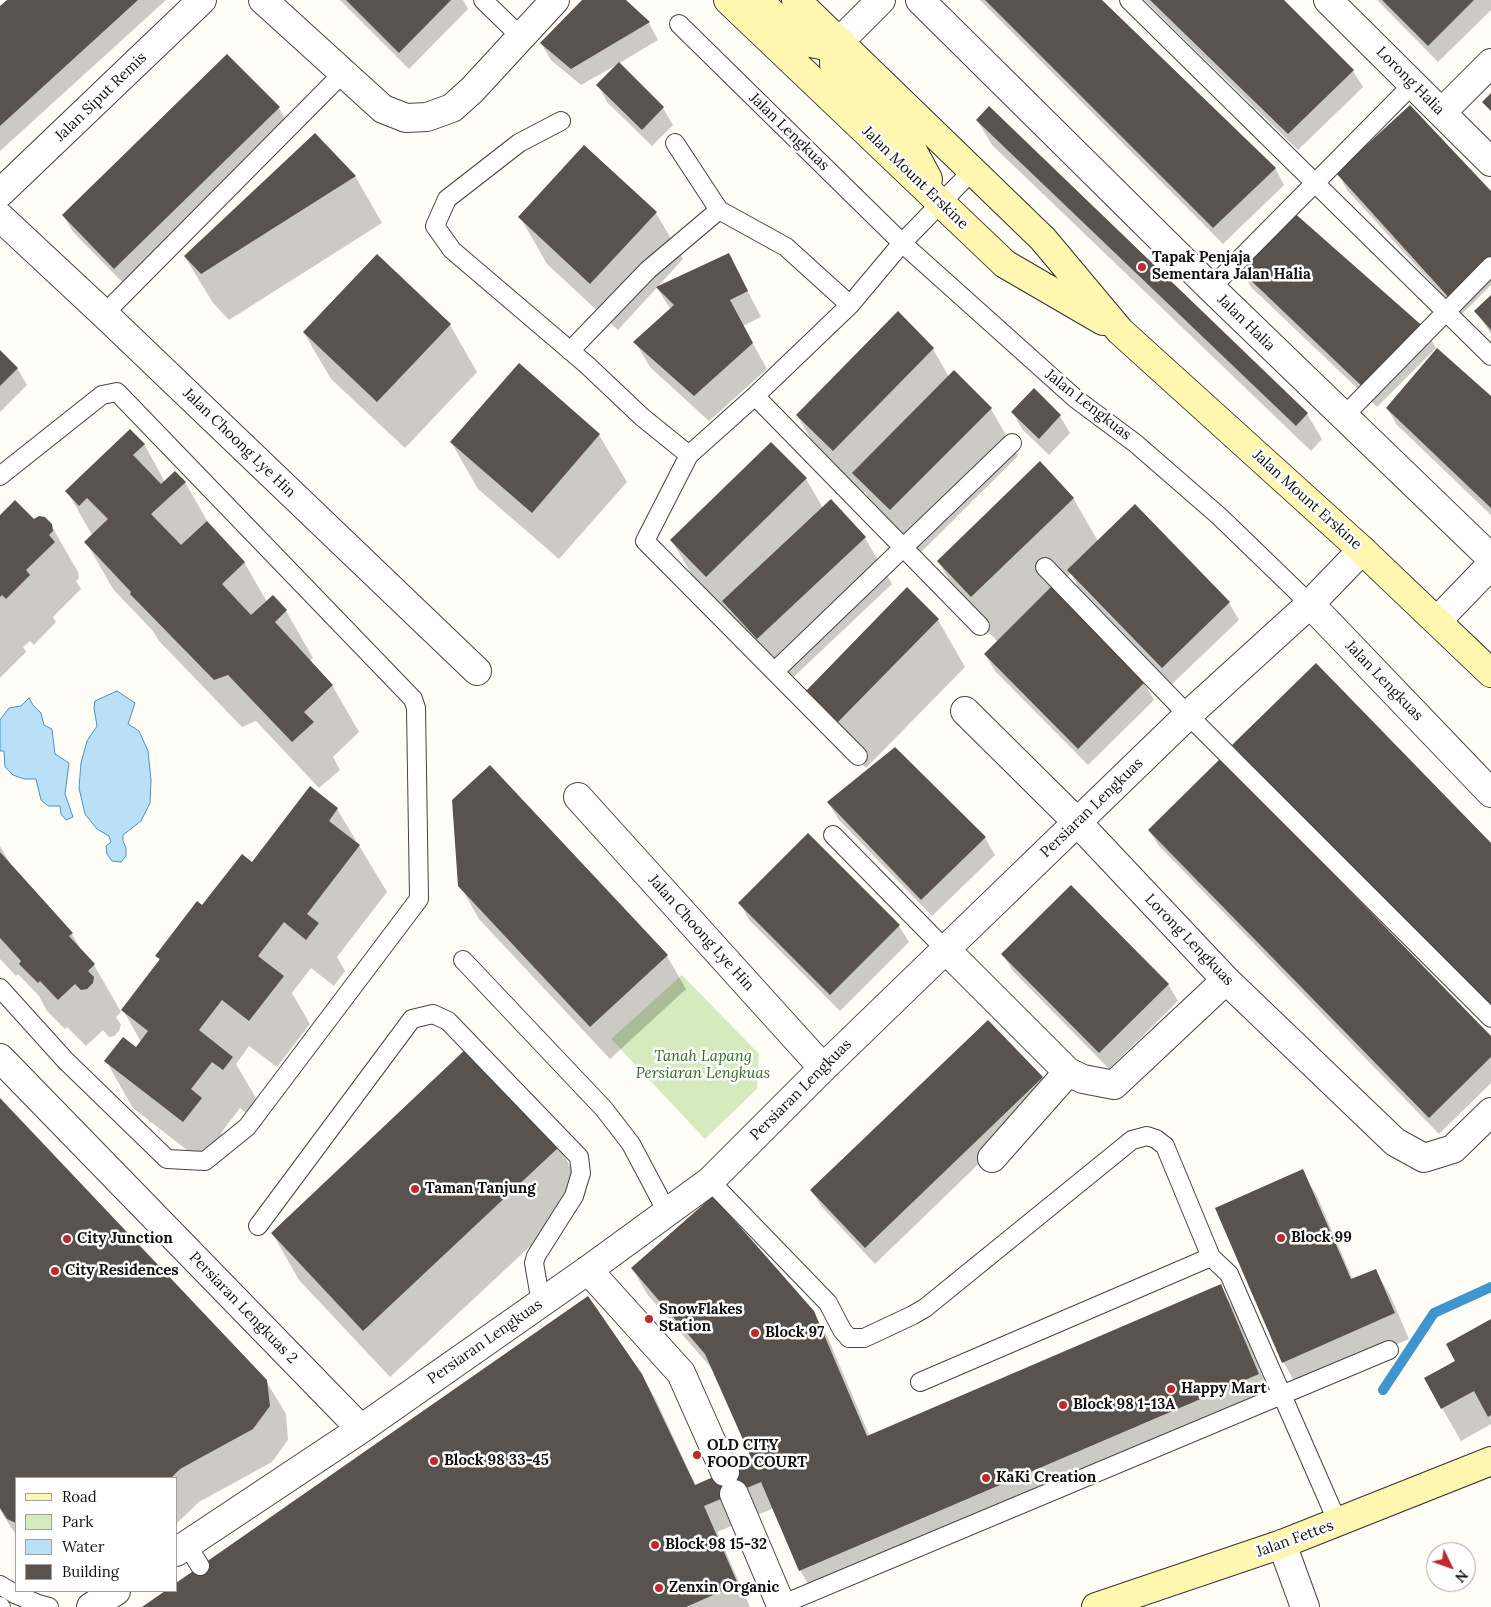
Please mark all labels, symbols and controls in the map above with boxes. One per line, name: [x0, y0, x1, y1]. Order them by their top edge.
street label: Lorong Halia: [1372, 43, 1448, 119]
street label: Jalan Siput Remis: [51, 49, 151, 145]
street label: Jalan Lengkuas: [745, 89, 833, 175]
street label: Jalan Mount Erskine: [858, 123, 972, 233]
place label: Tapak Penjaja Sementara Jalan Halia: [1152, 249, 1311, 284]
marker: Tapak Penjaja Sementara Jalan Halia: [1136, 261, 1148, 273]
street label: Jalan Halia: [1213, 291, 1279, 355]
street label: Jalan Lengkuas: [1041, 366, 1135, 444]
street label: Jalan Choong Lye Hin: [179, 385, 299, 501]
street label: Jalan Mount Erskine: [1249, 446, 1365, 554]
street label: Jalan Lengkuas: [1341, 637, 1427, 725]
street label: Persiaran Lengkuas: [1037, 754, 1147, 862]
street label: Jalan Choong Lye Hin: [644, 871, 758, 995]
street label: Lorong Lengkuas: [1141, 891, 1237, 989]
street label: Persiaran Lengkuas: [747, 1036, 855, 1144]
park label: Tanah Lapang Persiaran Lengkuas: [636, 1048, 770, 1083]
place label: Taman Tanjung: [425, 1180, 536, 1198]
marker: Taman Tanjung: [409, 1183, 421, 1195]
place label: Block 99: [1291, 1229, 1352, 1247]
place label: City Junction: [77, 1230, 173, 1248]
marker: Block 99: [1275, 1232, 1287, 1244]
marker: City Junction: [61, 1233, 73, 1245]
street label: Persiaran Lengkuas 2: [185, 1249, 301, 1367]
place label: City Residences: [65, 1262, 179, 1280]
marker: City Residences: [49, 1265, 61, 1277]
street label: Persiaran Lengkuas: [424, 1296, 546, 1388]
place label: SnowFlakes Station: [659, 1301, 743, 1336]
marker: SnowFlakes Station: [643, 1313, 655, 1325]
place label: Block 97: [765, 1324, 824, 1342]
marker: Block 97: [749, 1327, 761, 1339]
place label: Happy Mart: [1181, 1380, 1267, 1398]
marker: Happy Mart: [1165, 1383, 1177, 1395]
place label: Block 98 1-13A: [1073, 1396, 1175, 1414]
marker: Block 98 1-13A: [1057, 1399, 1069, 1411]
place label: OLD CITY FOOD COURT: [707, 1437, 807, 1472]
marker: OLD CITY FOOD COURT: [691, 1449, 703, 1461]
place label: Block 98 33-45: [444, 1452, 549, 1470]
marker: Block 98 33-45: [428, 1455, 440, 1467]
place label: KaKi Creation: [996, 1469, 1096, 1487]
marker: KaKi Creation: [980, 1472, 992, 1484]
legend: [15, 1477, 178, 1592]
text: Road: [62, 1487, 97, 1506]
text: Park: [62, 1512, 93, 1531]
street label: Jalan Fettes: [1254, 1517, 1336, 1561]
place label: Block 98 15-32: [665, 1536, 767, 1554]
text: Water: [62, 1537, 104, 1556]
marker: Block 98 15-32: [649, 1539, 661, 1551]
north arrow: [1426, 1542, 1476, 1592]
text: Building: [62, 1562, 119, 1581]
text: N: [1451, 1566, 1472, 1586]
place label: Zenxin Organic: [669, 1579, 779, 1597]
marker: Zenxin Organic: [653, 1582, 665, 1594]

